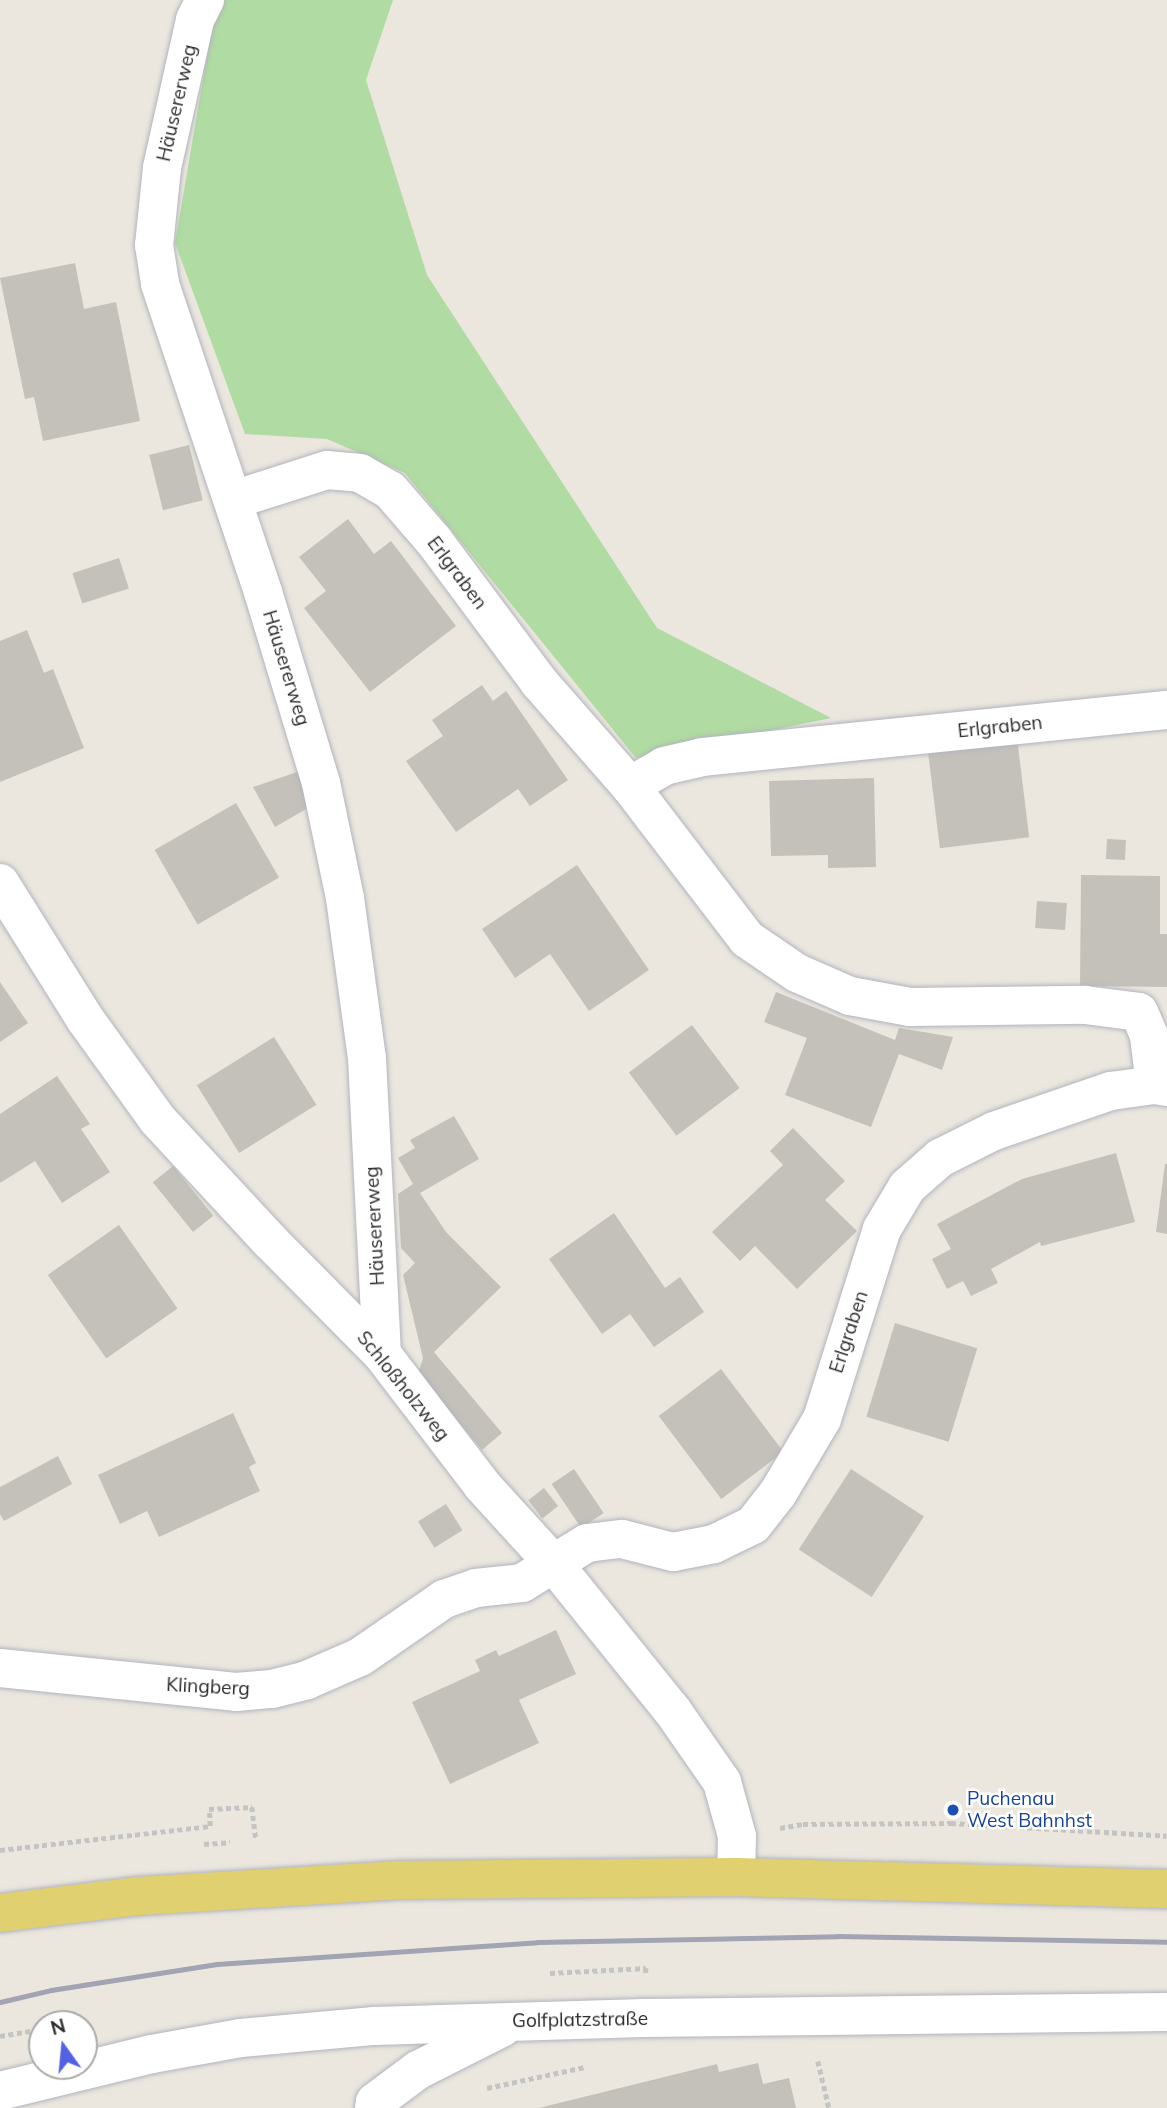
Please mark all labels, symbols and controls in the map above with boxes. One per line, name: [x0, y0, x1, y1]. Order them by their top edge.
street label: Häusererweg: [152, 42, 202, 164]
street label: Erlgraben: [422, 532, 492, 614]
street label: Häusererweg: [258, 608, 314, 728]
street label: Erlgraben: [956, 711, 1044, 743]
street label: Häusererweg: [360, 1166, 390, 1286]
street label: Erlgraben: [825, 1288, 873, 1376]
street label: Schloßholzweg: [352, 1327, 454, 1445]
street label: Klingberg: [166, 1673, 250, 1701]
place label: Puchenau West Bahnhst: [967, 1788, 1092, 1832]
marker: Puchenau West Bahnhst: [945, 1802, 961, 1818]
street label: Golfplatzstraße: [512, 2007, 648, 2033]
north arrow: [28, 2010, 98, 2080]
text: N: [48, 2013, 68, 2040]

